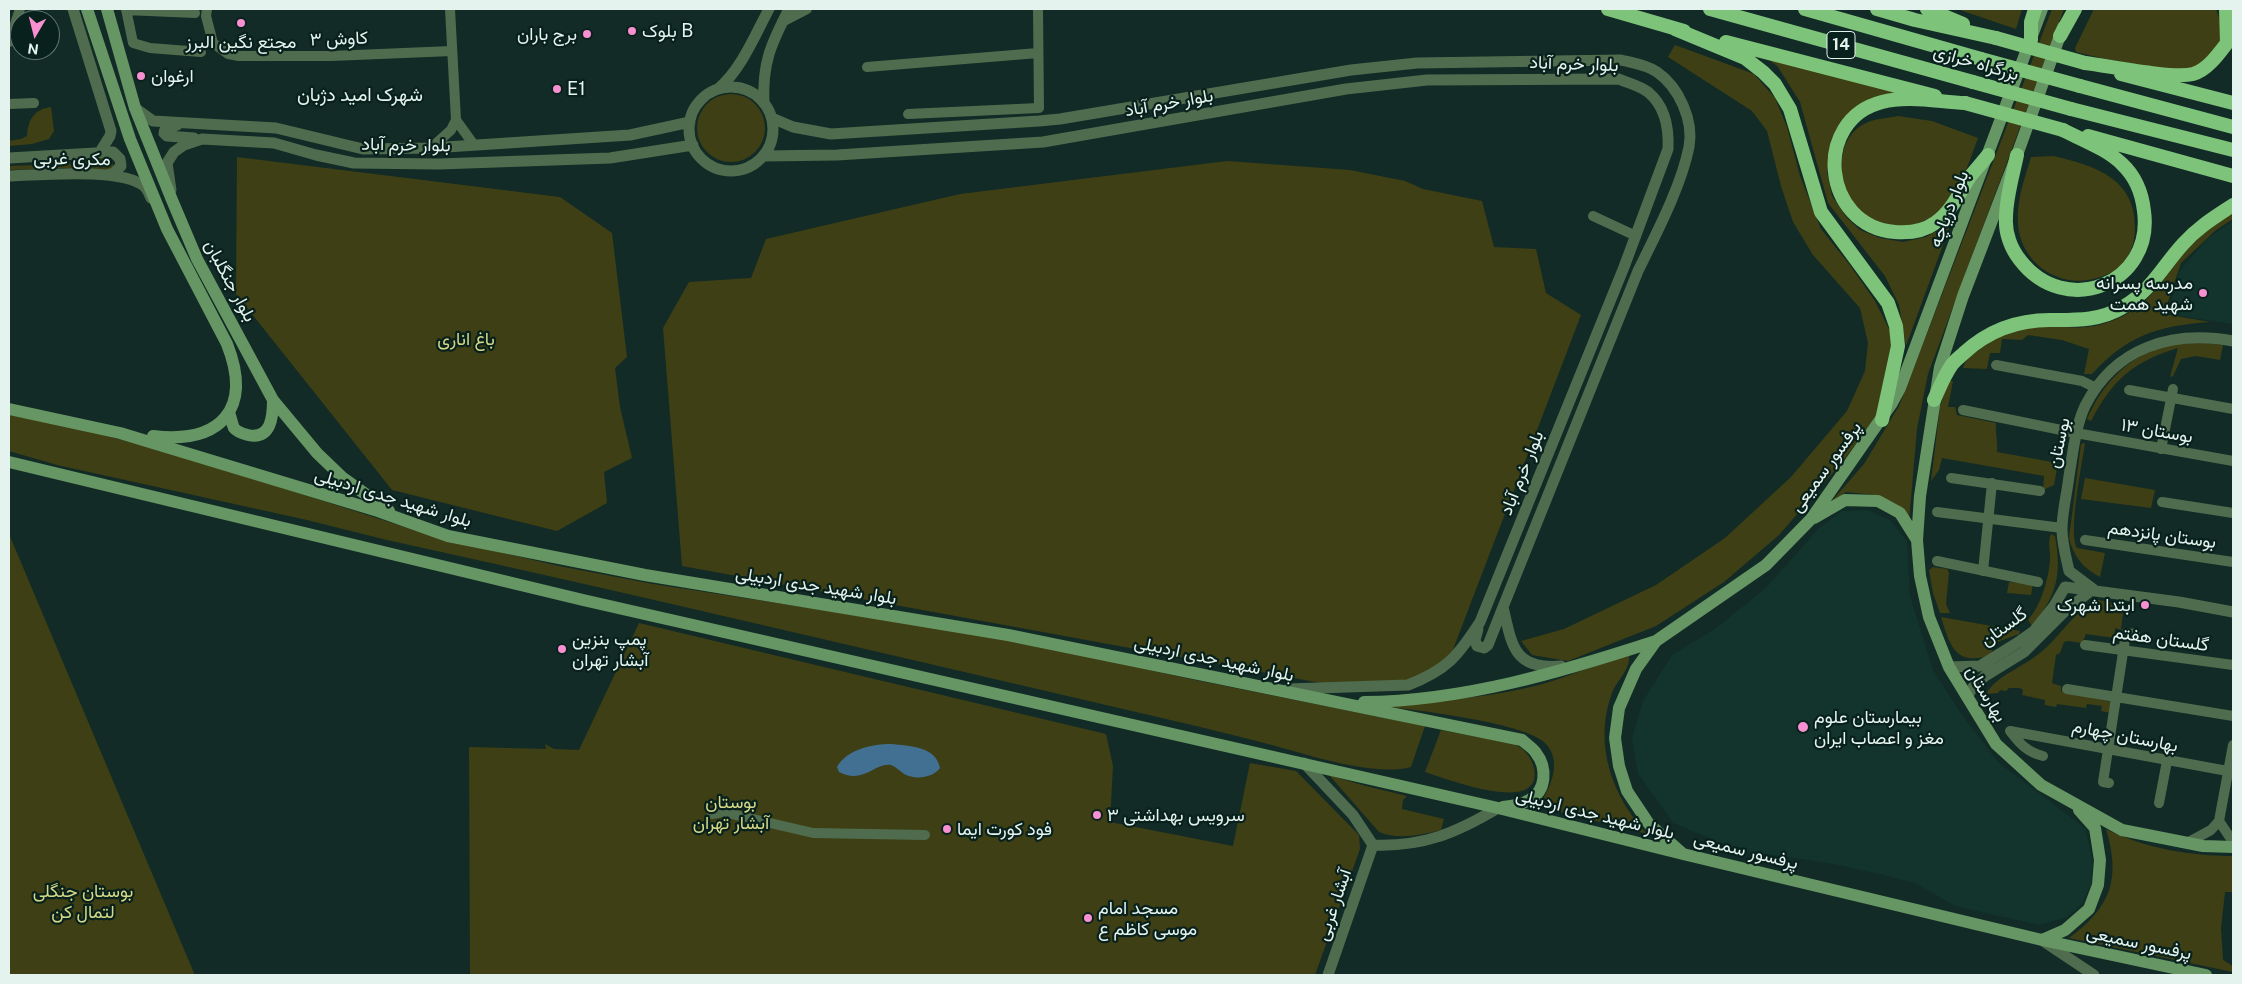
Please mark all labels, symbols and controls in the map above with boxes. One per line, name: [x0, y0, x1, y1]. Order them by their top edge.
north arrow: [10, 10, 60, 60]
marker: مجتع نگین البرز: [235, 17, 247, 29]
place label: بلوک B: [642, 20, 693, 42]
place label: برج باران: [517, 23, 577, 45]
marker: بلوک B: [626, 25, 638, 37]
street label: کاوش ۳: [310, 27, 368, 51]
marker: برج باران: [581, 28, 593, 40]
place label: مجتع نگین البرز: [186, 31, 296, 53]
road number: 14: [1827, 32, 1855, 58]
text: N: [27, 40, 40, 58]
street label: بزرگراه خرازی: [1931, 40, 2021, 86]
street label: بلوار خرم آباد: [1529, 52, 1619, 76]
place label: ارغوان: [151, 65, 194, 87]
marker: ارغوان: [135, 70, 147, 82]
place label: E1: [567, 78, 585, 100]
marker: E1: [551, 83, 563, 95]
district label: شهرک امید دژبان: [297, 84, 423, 106]
street label: بلوار خرم آباد: [1123, 85, 1215, 121]
street label: بلوار خرم آباد: [361, 133, 451, 157]
street label: مکری غربی: [33, 148, 111, 170]
street label: بلوار دریاچه: [1925, 168, 1973, 250]
street label: بلوار جنگلبان: [199, 236, 261, 326]
place label: مدرسه پسرانه شهید همت: [2096, 272, 2193, 314]
marker: مدرسه پسرانه شهید همت: [2197, 287, 2209, 299]
park label: باغ اناری: [437, 328, 495, 350]
street label: بوستان ۱۳: [2119, 414, 2195, 448]
street label: بوستان: [2043, 416, 2075, 470]
street label: پرفسور سمیعی: [1786, 417, 1866, 517]
street label: بلوار خرم آباد: [1495, 428, 1549, 518]
street label: بلوار شهید جدی اردبیلی: [312, 464, 474, 532]
street label: بوستان پانزدهم: [2106, 517, 2218, 553]
street label: بلوار شهید جدی اردبیلی: [734, 563, 898, 609]
place label: ابتدا شهرک: [2057, 594, 2135, 616]
marker: ابتدا شهرک: [2139, 599, 2151, 611]
street label: گلستان: [1976, 603, 2032, 651]
street label: گلستان هفتم: [2112, 622, 2210, 656]
place label: پمپ بنزین آبشار تهران: [572, 628, 648, 670]
street label: بلوار شهید جدی اردبیلی: [1132, 632, 1296, 686]
marker: پمپ بنزین آبشار تهران: [556, 643, 568, 655]
street label: بهارستان: [1961, 662, 2011, 726]
place label: بیمارستان علوم مغز و اعصاب ایران: [1814, 706, 1944, 749]
street label: بهارستان چهارم: [2070, 715, 2180, 757]
marker: بیمارستان علوم مغز و اعصاب ایران: [1796, 720, 1810, 734]
street label: بلوار شهید جدی اردبیلی: [1513, 784, 1677, 844]
park label: بوستان آبشار تهران: [693, 791, 769, 834]
place label: سرویس بهداشتی ۳: [1107, 804, 1245, 826]
marker: سرویس بهداشتی ۳: [1091, 809, 1103, 821]
place label: فود کورت ایما: [957, 818, 1052, 840]
marker: فود کورت ایما: [941, 823, 953, 835]
street label: پرفسور سمیعی: [1692, 828, 1800, 874]
street label: آبشار غربی: [1312, 866, 1356, 944]
park label: بوستان جنگلی لتمال کن: [33, 880, 133, 922]
place label: مسجد امام موسی کاظم ع: [1098, 897, 1197, 940]
marker: مسجد امام موسی کاظم ع: [1082, 912, 1094, 924]
street label: پرفسور سمیعی: [2084, 921, 2194, 965]

